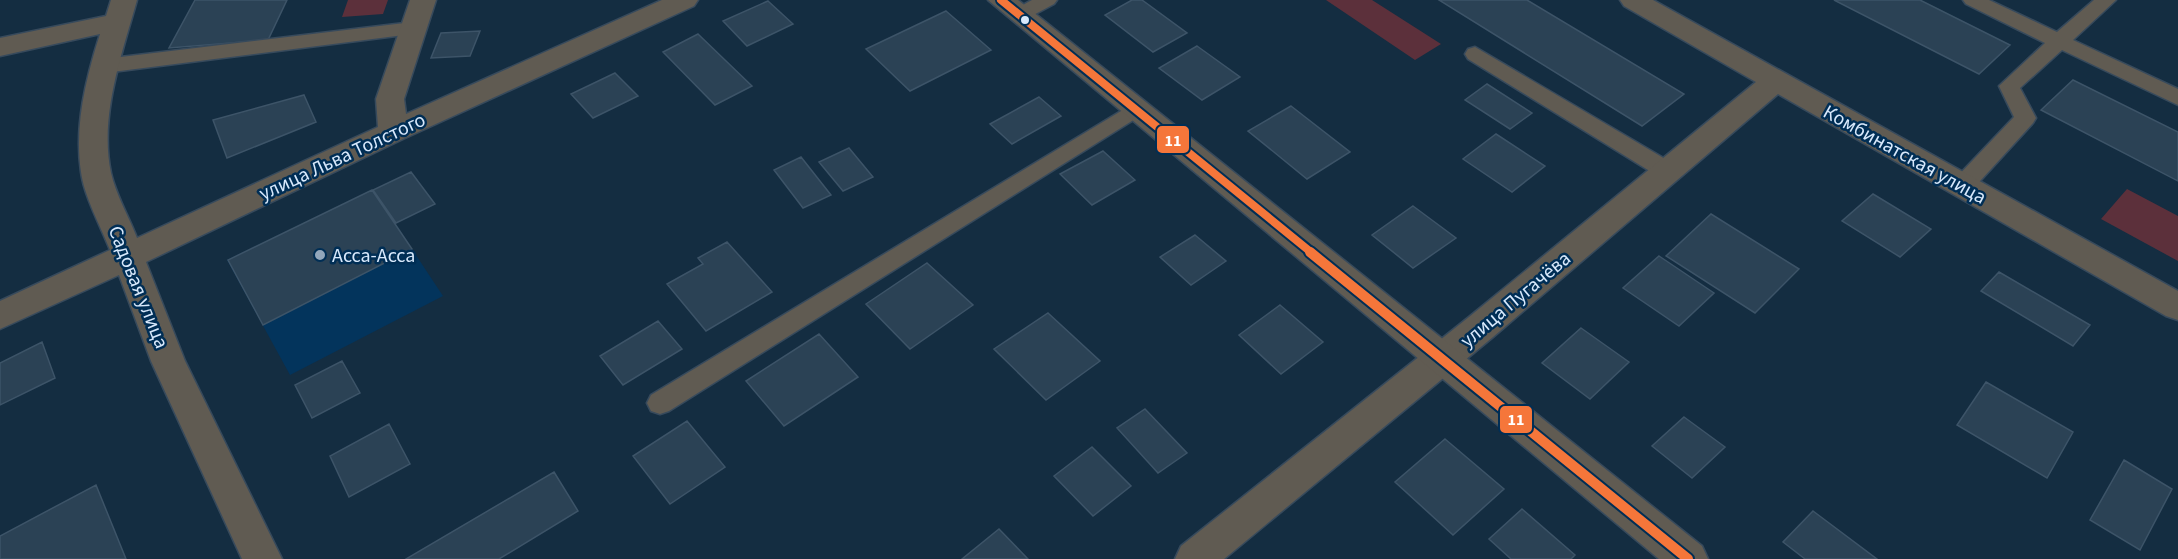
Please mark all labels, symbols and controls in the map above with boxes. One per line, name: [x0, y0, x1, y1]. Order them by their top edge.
unlabelled marker: [1019, 14, 1031, 26]
street label: Комбинатская улица: [1818, 98, 1991, 211]
street label: улица Льва Толстого: [255, 106, 430, 208]
line badge: 11: [1156, 125, 1190, 154]
text: 11: [1165, 130, 1181, 152]
street label: Садовая улица: [101, 222, 175, 353]
place label: Асса-Асса: [332, 242, 415, 270]
street label: улица Пугачёва: [1454, 245, 1577, 354]
marker: Асса-Асса: [313, 248, 327, 262]
line badge: 11: [1499, 405, 1533, 434]
text: 11: [1508, 409, 1524, 431]

